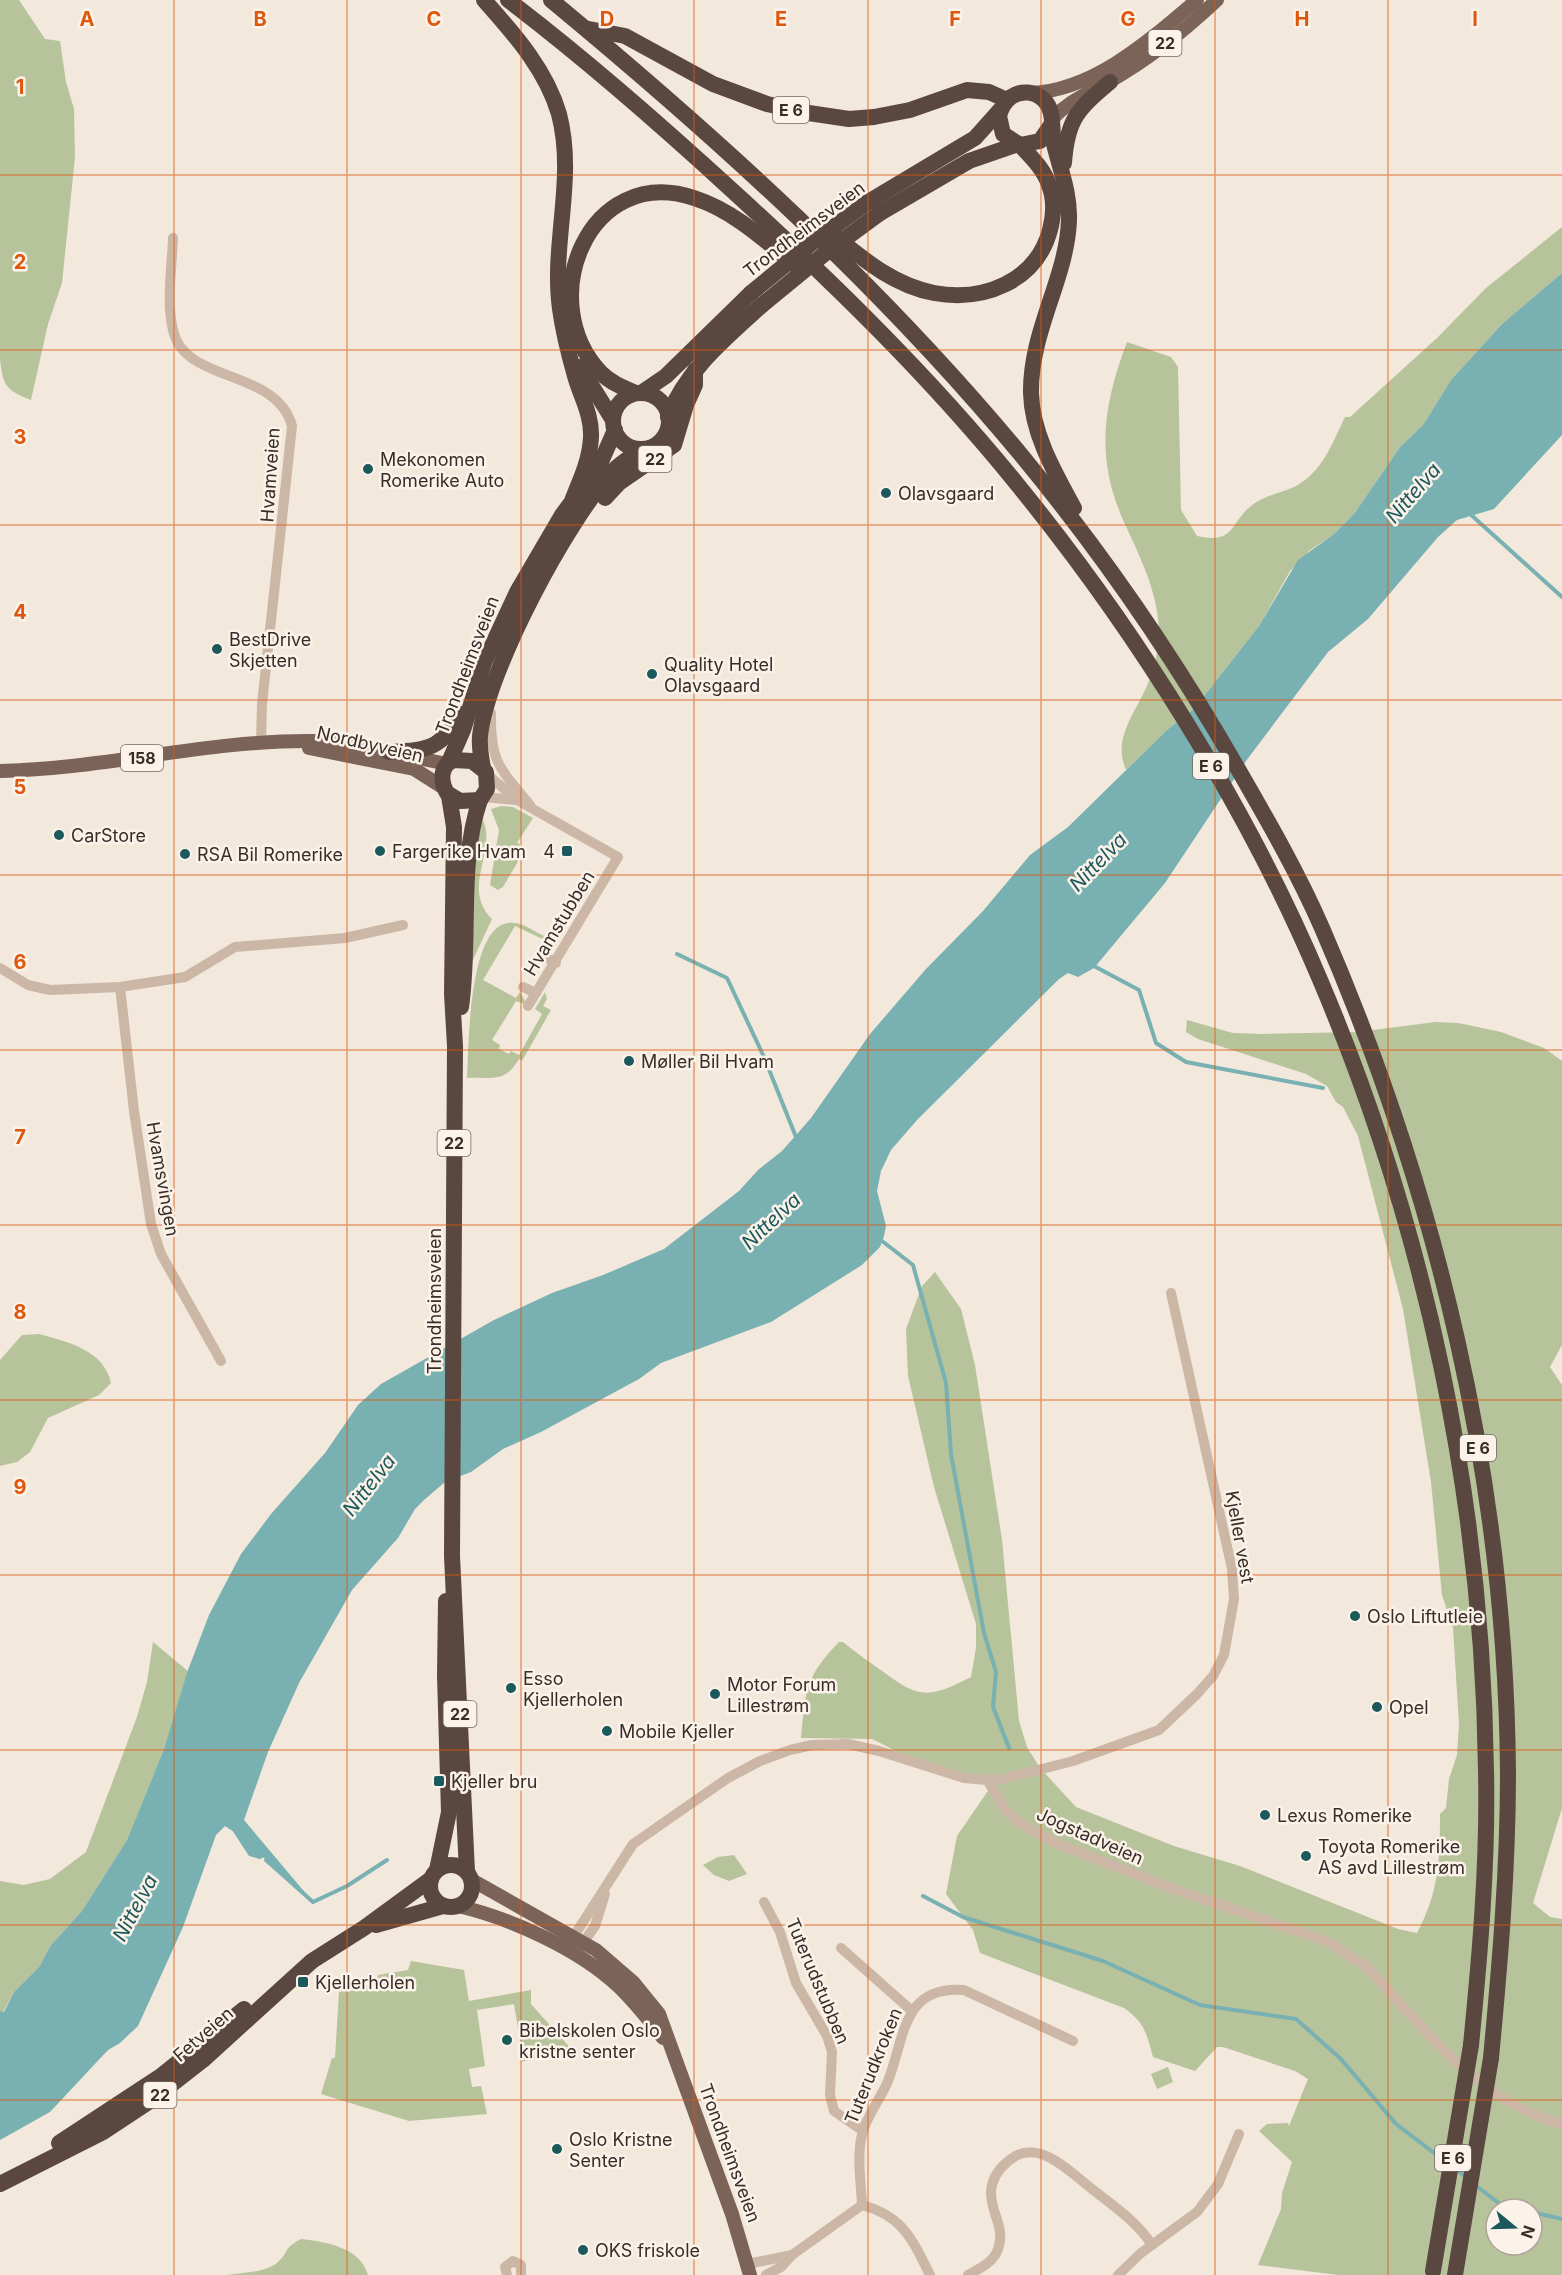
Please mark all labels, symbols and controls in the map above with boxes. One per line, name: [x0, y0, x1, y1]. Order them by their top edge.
text: A: [80, 7, 95, 31]
text: B: [253, 7, 267, 31]
text: C: [427, 7, 441, 31]
text: D: [600, 7, 614, 31]
text: E: [775, 7, 787, 31]
text: F: [949, 7, 961, 31]
text: G: [1120, 7, 1136, 31]
text: H: [1295, 7, 1309, 31]
text: I: [1472, 7, 1478, 31]
road number: 22: [1148, 30, 1182, 56]
text: 1: [16, 75, 24, 99]
road number: E 6: [773, 97, 809, 123]
street label: Trondheimsveien: [739, 177, 869, 281]
text: 2: [14, 250, 26, 274]
text: 3: [14, 425, 26, 449]
street label: Hvamveien: [256, 427, 284, 523]
road number: 22: [638, 446, 672, 472]
place label: Mekonomen Romerike Auto: [380, 449, 504, 491]
water label: Nittelva: [1380, 458, 1446, 528]
marker: Mekonomen Romerike Auto: [361, 462, 375, 476]
place label: Olavsgaard: [898, 483, 994, 504]
marker: Olavsgaard: [879, 486, 893, 500]
street label: Trondheimsveien: [431, 593, 503, 737]
text: 4: [13, 600, 27, 624]
place label: BestDrive Skjetten: [229, 629, 311, 671]
marker: BestDrive Skjetten: [210, 642, 224, 656]
place label: Quality Hotel Olavsgaard: [664, 654, 773, 696]
marker: Quality Hotel Olavsgaard: [645, 667, 659, 681]
street label: Nordbyveien: [315, 722, 425, 766]
road number: 158: [121, 745, 163, 771]
road number: E 6: [1193, 753, 1229, 779]
text: 5: [14, 775, 26, 799]
place label: CarStore: [71, 825, 146, 846]
marker: CarStore: [52, 828, 66, 842]
water label: Nittelva: [1064, 828, 1132, 896]
place label: Fargerike Hvam: [392, 841, 526, 862]
place label: 4: [543, 841, 555, 862]
place label: RSA Bil Romerike: [197, 844, 343, 865]
marker: Fargerike Hvam: [373, 844, 387, 858]
marker: 4: [560, 844, 574, 858]
marker: RSA Bil Romerike: [178, 847, 192, 861]
street label: Hvamstubben: [519, 867, 599, 979]
text: 6: [14, 950, 27, 974]
place label: Møller Bil Hvam: [641, 1051, 774, 1072]
marker: Møller Bil Hvam: [622, 1054, 636, 1068]
street label: Hvamsvingen: [143, 1120, 183, 1238]
text: 7: [14, 1125, 26, 1149]
road number: 22: [438, 1130, 470, 1156]
water label: Nittelva: [737, 1188, 805, 1254]
street label: Trondheimsveien: [424, 1228, 445, 1374]
text: 8: [13, 1300, 27, 1324]
road number: E 6: [1460, 1435, 1496, 1461]
water label: Nittelva: [337, 1449, 401, 1521]
text: 9: [14, 1475, 27, 1499]
street label: Kjeller vest: [1222, 1489, 1258, 1585]
place label: Oslo Liftutleie: [1367, 1606, 1483, 1627]
marker: Oslo Liftutleie: [1348, 1609, 1362, 1623]
place label: Esso Kjellerholen: [523, 1668, 623, 1710]
place label: Motor Forum Lillestrøm: [727, 1674, 836, 1716]
marker: Esso Kjellerholen: [504, 1681, 518, 1695]
marker: Motor Forum Lillestrøm: [708, 1687, 722, 1701]
place label: Opel: [1389, 1697, 1429, 1718]
marker: Opel: [1370, 1700, 1384, 1714]
road number: 22: [444, 1701, 476, 1727]
place label: Mobile Kjeller: [619, 1721, 735, 1742]
marker: Mobile Kjeller: [600, 1724, 614, 1738]
place label: Kjeller bru: [451, 1771, 537, 1792]
marker: Kjeller bru: [432, 1774, 446, 1788]
street label: Jogstadveien: [1033, 1803, 1147, 1869]
place label: Lexus Romerike: [1277, 1805, 1412, 1826]
marker: Lexus Romerike: [1258, 1808, 1272, 1822]
place label: Toyota Romerike AS avd Lillestrøm: [1318, 1836, 1465, 1878]
marker: Toyota Romerike AS avd Lillestrøm: [1299, 1849, 1313, 1863]
water label: Nittelva: [108, 1871, 162, 1945]
street label: Tuterudstubben: [782, 1915, 854, 2047]
place label: Kjellerholen: [315, 1972, 415, 1993]
marker: Kjellerholen: [296, 1975, 310, 1989]
street label: Fetveien: [169, 2002, 237, 2066]
street label: Tuterudkroken: [840, 2005, 906, 2127]
place label: Bibelskolen Oslo kristne senter: [519, 2020, 660, 2062]
marker: Bibelskolen Oslo kristne senter: [500, 2033, 514, 2047]
street label: Trondheimsveien: [695, 2081, 765, 2225]
road number: 22: [144, 2082, 176, 2108]
place label: Oslo Kristne Senter: [569, 2129, 673, 2171]
marker: Oslo Kristne Senter: [550, 2142, 564, 2156]
road number: E 6: [1435, 2145, 1471, 2171]
north arrow: [1484, 2197, 1544, 2257]
text: N: [1517, 2223, 1540, 2241]
place label: OKS friskole: [595, 2240, 700, 2261]
marker: OKS friskole: [576, 2243, 590, 2257]

